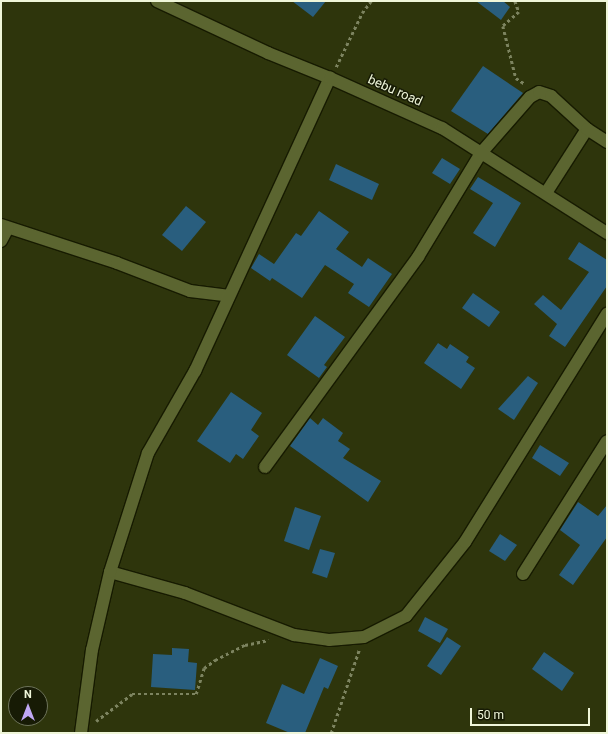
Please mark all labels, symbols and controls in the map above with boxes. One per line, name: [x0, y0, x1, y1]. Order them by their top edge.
street label: bebu road: [365, 72, 425, 110]
north arrow: [8, 686, 48, 726]
text: N: [24, 688, 32, 701]
scale bar: [472, 700, 592, 726]
text: 50 m: [477, 708, 504, 722]

